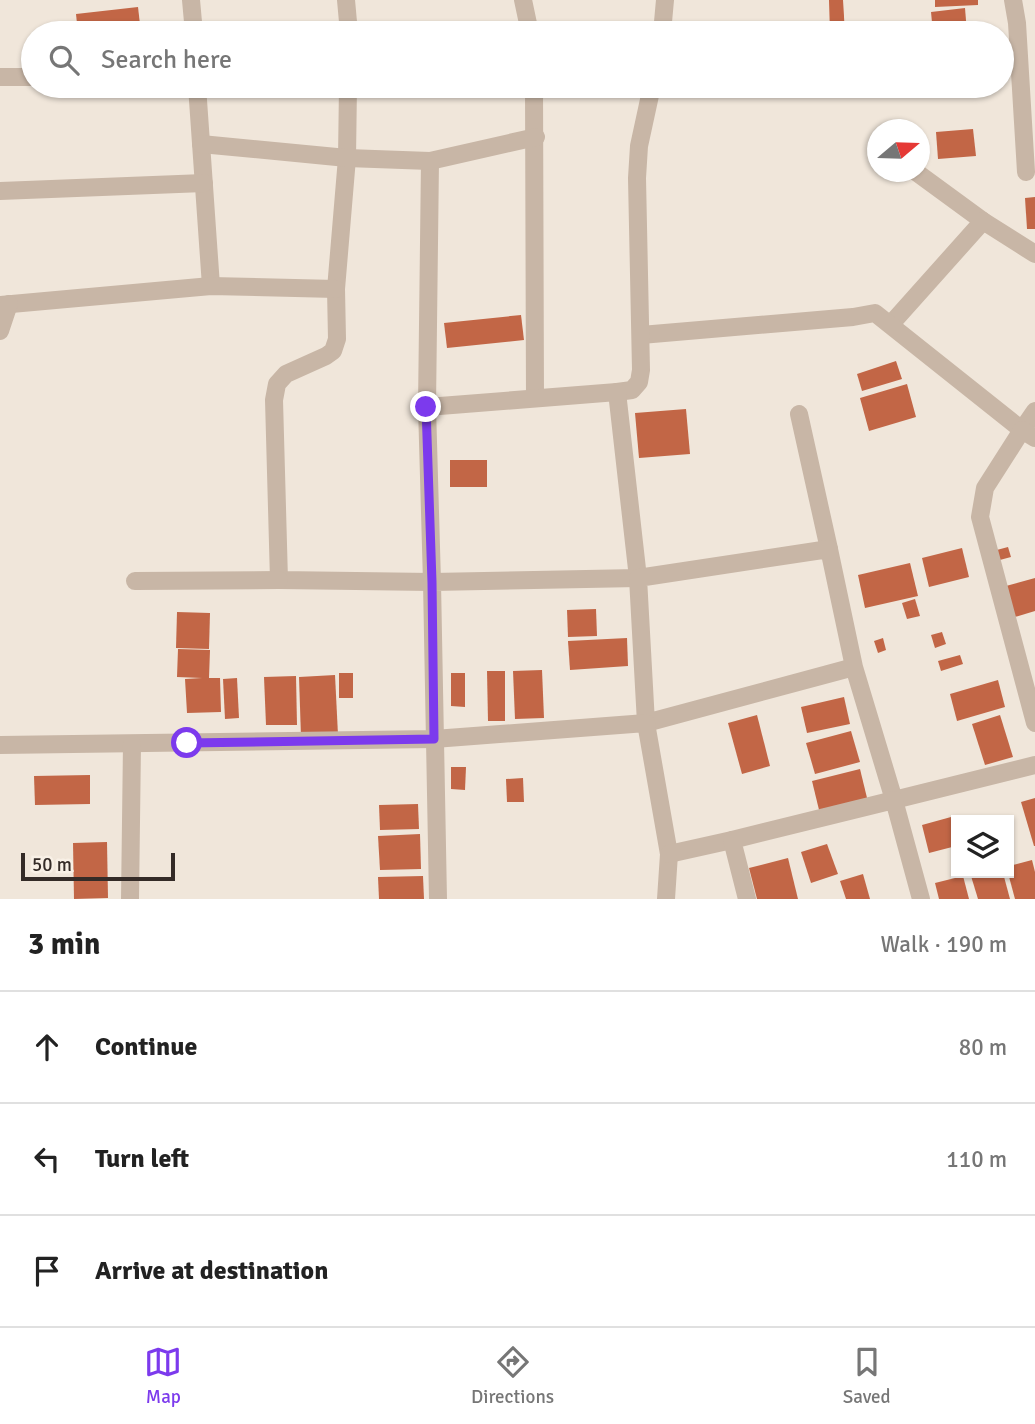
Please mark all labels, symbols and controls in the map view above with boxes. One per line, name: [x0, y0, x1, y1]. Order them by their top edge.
search box: [21, 21, 1014, 98]
icon: search: [45, 41, 83, 79]
text: Search here: [101, 44, 232, 76]
north arrow: [867, 119, 930, 182]
route end: [410, 391, 441, 422]
route start: [171, 727, 202, 758]
map controls: [951, 815, 1014, 878]
button: layers: [951, 815, 1014, 878]
scale bar: [21, 850, 175, 882]
text: 50 m: [32, 853, 72, 877]
text: 3 min: [28, 926, 100, 963]
text: Walk · 190 m: [881, 930, 1007, 959]
icon: ahead: [28, 1028, 66, 1066]
text: Continue: [95, 1031, 197, 1063]
text: 80 m: [959, 1033, 1007, 1062]
icon: left: [28, 1140, 66, 1178]
text: Turn left: [95, 1143, 189, 1175]
text: 110 m: [946, 1145, 1007, 1174]
icon: arrive: [28, 1252, 66, 1290]
text: Arrive at destination: [95, 1255, 328, 1287]
tab: Map: [144, 1343, 182, 1409]
tab: Directions: [471, 1343, 554, 1409]
tab: Saved: [843, 1343, 891, 1409]

